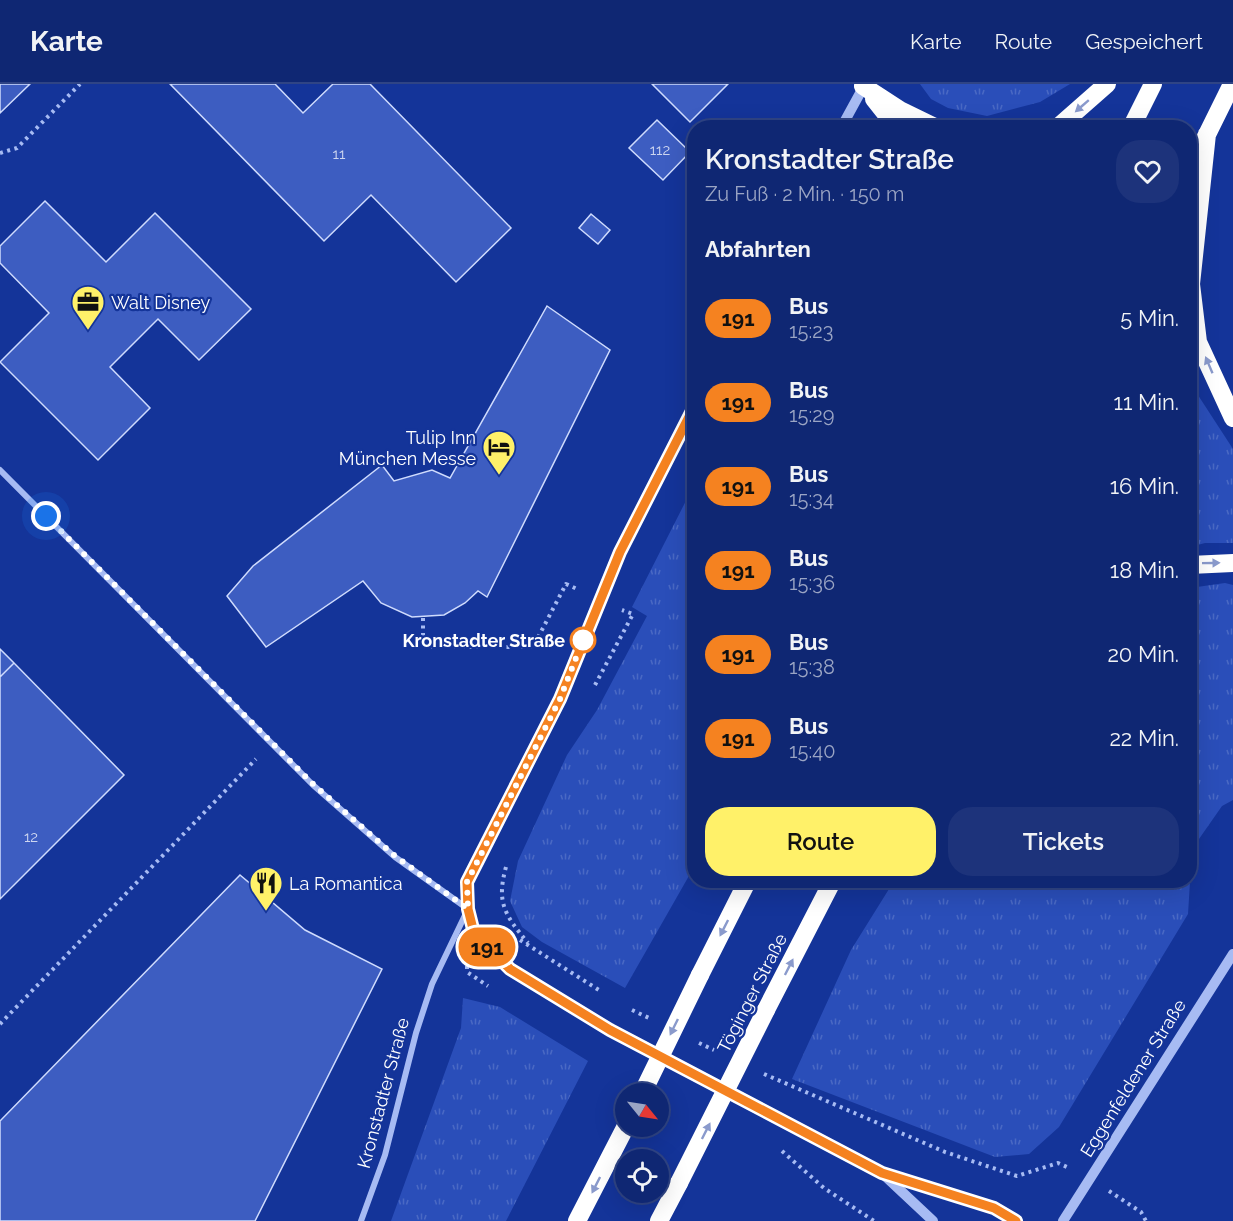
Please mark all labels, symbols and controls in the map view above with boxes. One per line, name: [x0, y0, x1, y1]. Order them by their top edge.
text: Karte: [30, 25, 103, 58]
text: Karte: [910, 29, 962, 54]
text: Route: [995, 29, 1052, 54]
text: Gespeichert: [1085, 29, 1203, 54]
one-way arrow: [1075, 99, 1090, 112]
button: heart: [1116, 140, 1179, 203]
house number: 112: [650, 141, 671, 159]
text: Kronstadter Straße: [705, 143, 954, 176]
house number: 11: [333, 145, 346, 163]
text: Zu Fuß · 2 Min. · 150 m: [705, 182, 904, 206]
text: Abfahrten: [705, 236, 811, 262]
office icon: Walt Disney: [70, 284, 106, 331]
place label: Walt Disney: [111, 292, 210, 313]
text: Bus: [789, 293, 828, 319]
text: 5 Min.: [1120, 305, 1179, 331]
text: 191: [721, 306, 755, 331]
text: 15:23: [789, 319, 833, 343]
one-way arrow: [1203, 356, 1213, 374]
text: Bus: [789, 377, 828, 403]
text: 11 Min.: [1113, 389, 1179, 415]
text: 191: [721, 390, 755, 415]
text: 15:29: [789, 403, 834, 427]
place label: Tulip Inn München Messe: [339, 427, 476, 469]
hotel icon: Tulip Inn München Messe: [481, 429, 517, 476]
text: Bus: [789, 461, 828, 487]
text: 16 Min.: [1110, 473, 1179, 499]
text: 191: [721, 474, 755, 499]
text: 15:34: [789, 487, 834, 511]
your location: [31, 501, 61, 531]
text: Bus: [789, 545, 828, 571]
text: 18 Min.: [1110, 557, 1179, 583]
text: 191: [721, 558, 755, 583]
one-way arrow: [1202, 559, 1221, 568]
text: 15:36: [789, 571, 835, 595]
marker: Kronstadter Straße: [570, 627, 596, 653]
text: Bus: [789, 629, 828, 655]
place label: Kronstadter Straße: [402, 630, 565, 651]
text: 20 Min.: [1107, 641, 1179, 667]
text: 191: [721, 642, 755, 667]
text: 15:38: [789, 655, 835, 679]
text: Bus: [789, 713, 828, 739]
text: 22 Min.: [1109, 725, 1179, 751]
text: 191: [721, 726, 755, 751]
text: 15:40: [789, 739, 835, 763]
button: Route: [705, 807, 936, 876]
button: Tickets: [948, 807, 1179, 876]
house number: 12: [24, 828, 38, 846]
restaurant icon: La Romantica: [248, 865, 284, 912]
place label: La Romantica: [289, 873, 402, 894]
one-way arrow: [719, 919, 729, 936]
line badge: 191: [452, 928, 522, 966]
street label: Töginger Straße: [713, 930, 791, 1056]
text: 191: [470, 935, 504, 960]
one-way arrow: [784, 959, 793, 976]
street label: Eggenfeldener Straße: [1076, 995, 1190, 1161]
street label: Kronstadter Straße: [353, 1015, 413, 1171]
one-way arrow: [669, 1019, 679, 1036]
north arrow: [615, 1083, 669, 1137]
map controls: [615, 1083, 669, 1203]
one-way arrow: [701, 1122, 710, 1139]
button: locate: [615, 1149, 669, 1203]
one-way arrow: [591, 1176, 601, 1193]

